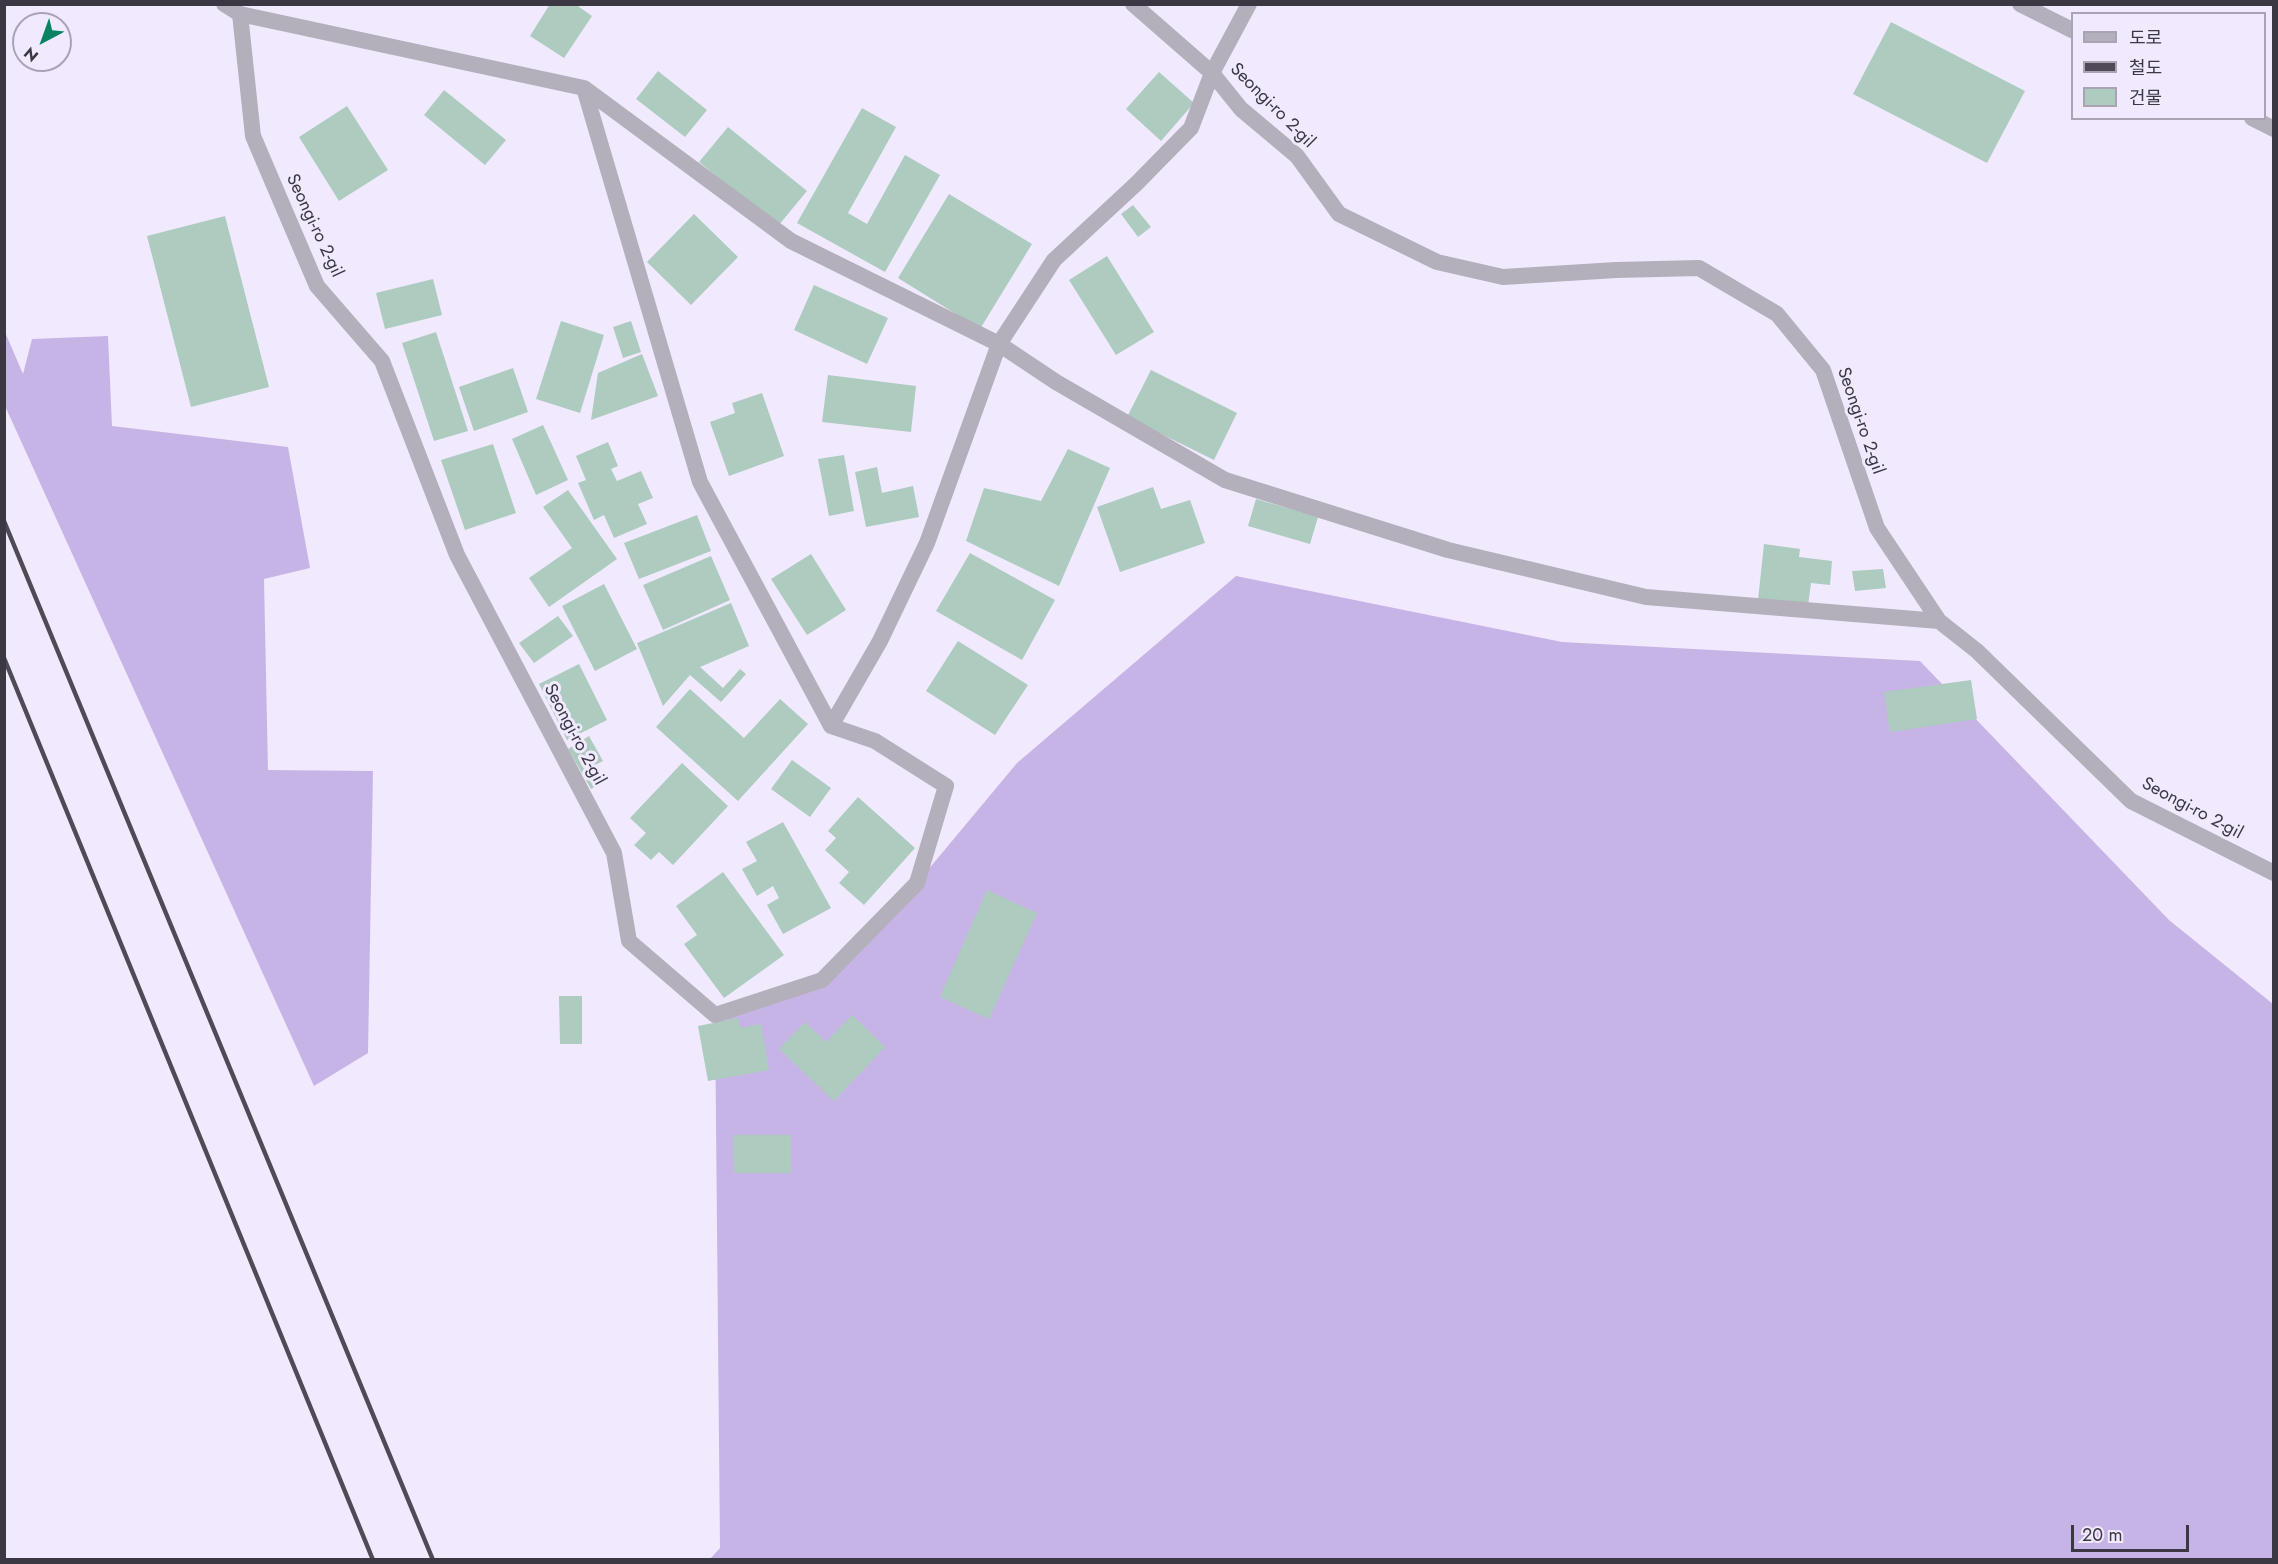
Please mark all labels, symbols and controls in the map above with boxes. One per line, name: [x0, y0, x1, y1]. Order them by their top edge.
north arrow: [12, 12, 72, 72]
legend: [2071, 12, 2266, 120]
text: 도로: [2129, 25, 2162, 51]
text: N: [19, 42, 44, 67]
text: 철도: [2129, 55, 2162, 81]
street label: Seongi-ro 2-gil: [1225, 59, 1319, 153]
text: 건물: [2129, 85, 2162, 111]
street label: Seongi-ro 2-gil: [281, 171, 347, 281]
street label: Seongi-ro 2-gil: [1832, 365, 1888, 477]
street label: Seongi-ro 2-gil: [538, 681, 610, 789]
street label: Seongi-ro 2-gil: [2138, 773, 2246, 845]
scale bar: [2074, 1513, 2192, 1551]
text: 20 m: [2082, 1522, 2122, 1548]

